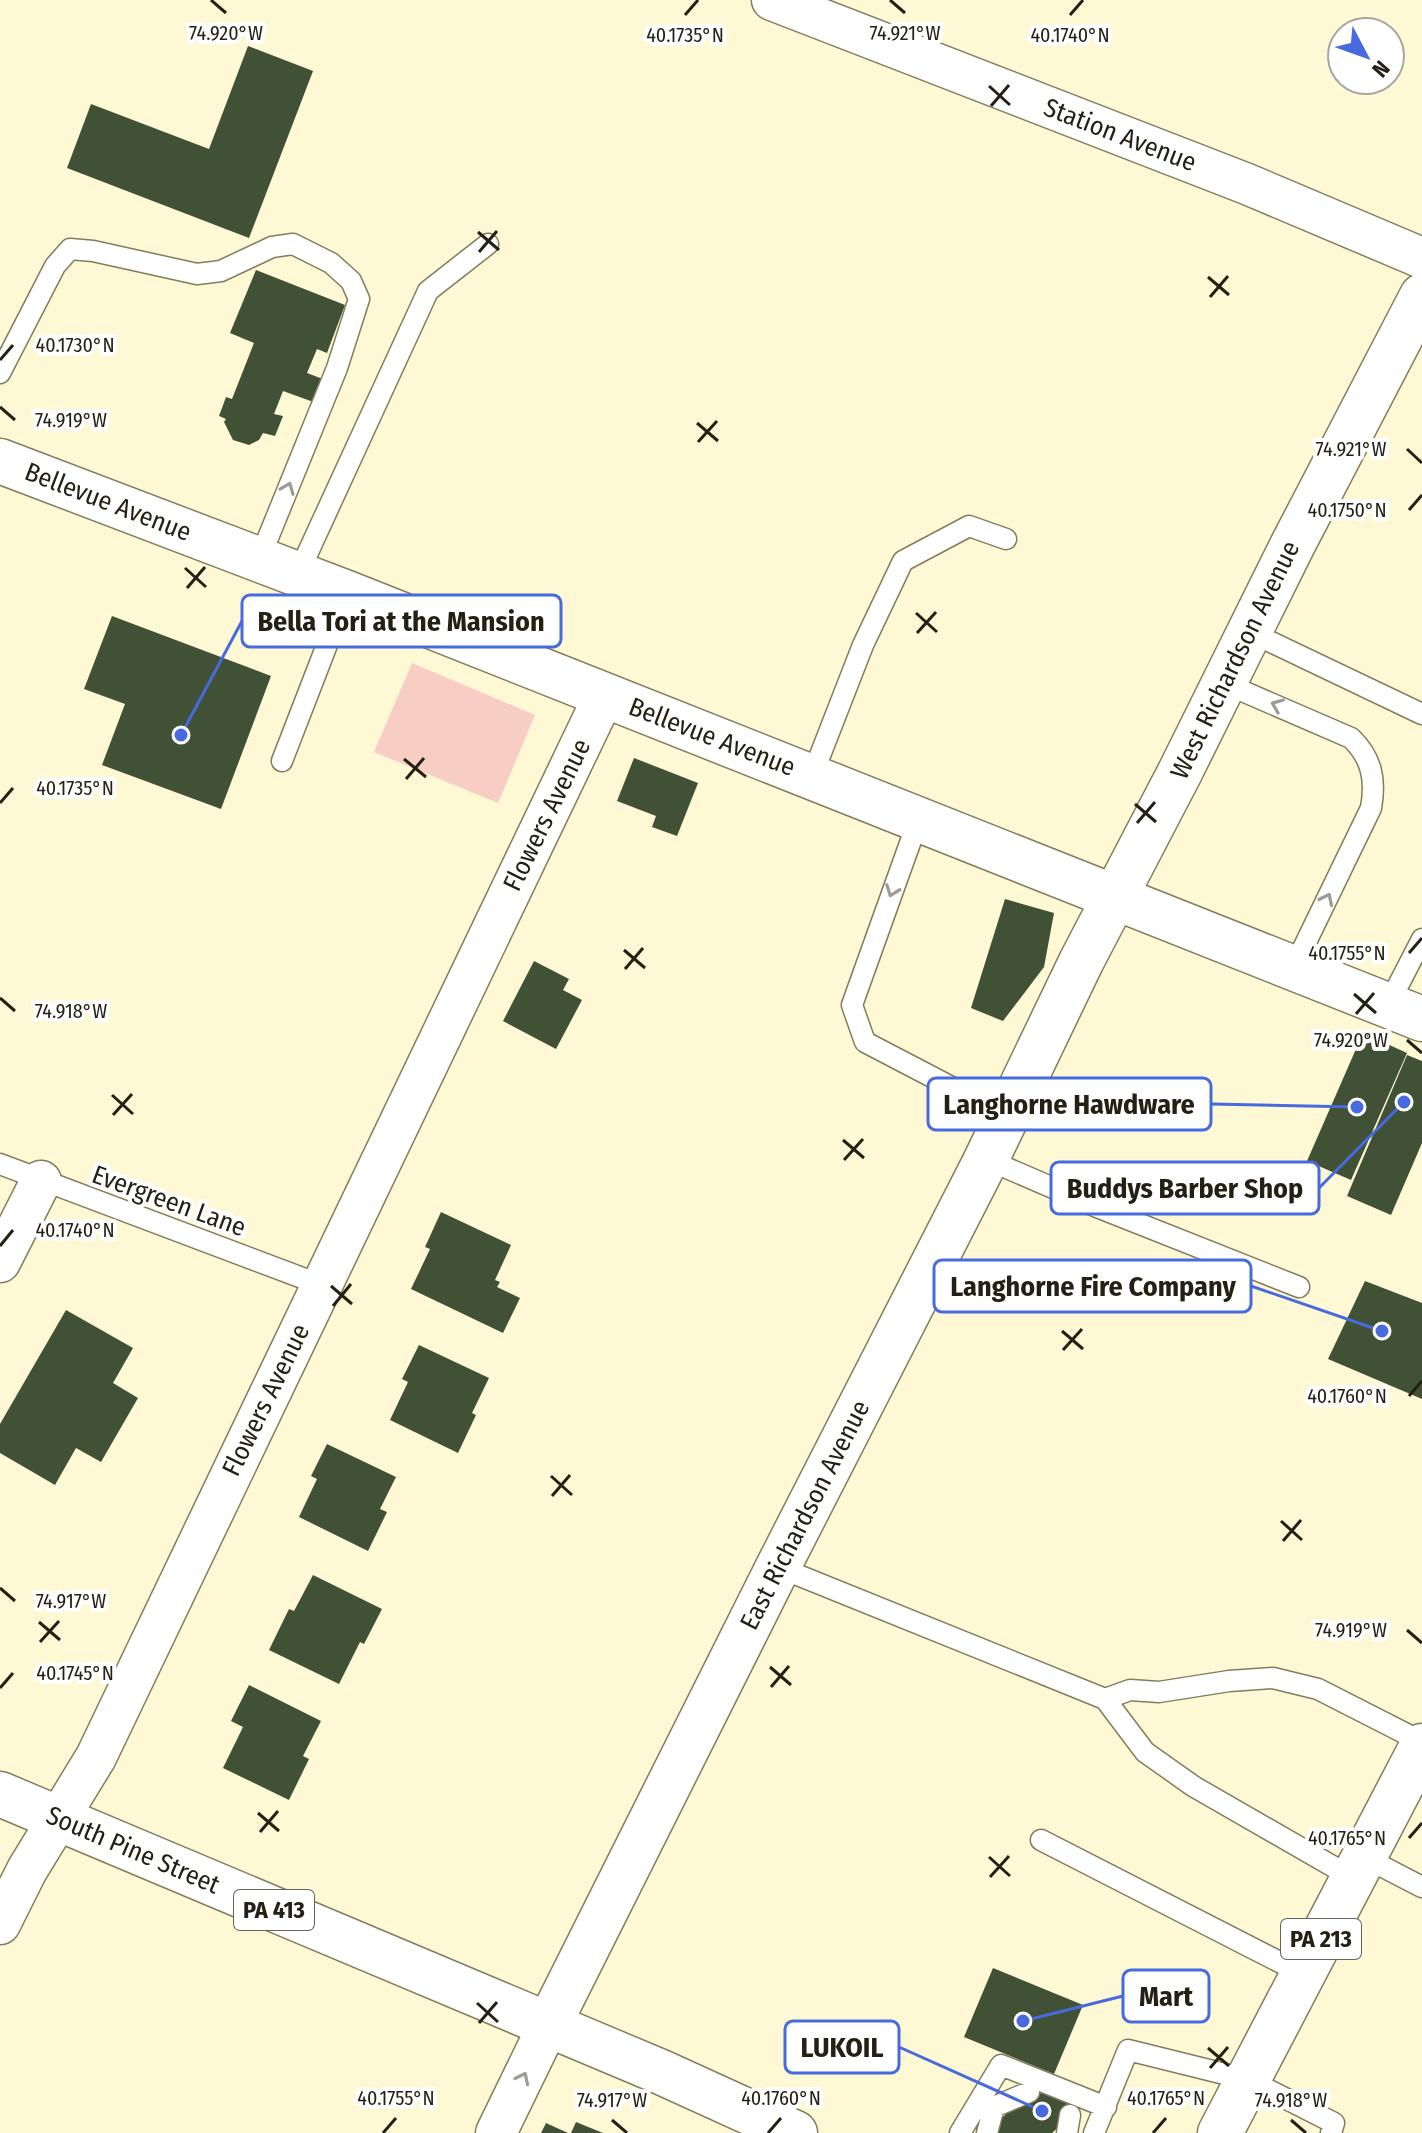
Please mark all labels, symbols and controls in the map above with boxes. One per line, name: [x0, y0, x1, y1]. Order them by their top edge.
north arrow: [1326, 16, 1406, 96]
text: 74.920°W: [189, 21, 263, 45]
text: 74.921°W: [870, 21, 940, 45]
text: 40.1735°N: [646, 23, 724, 47]
text: 40.1740°N: [1030, 23, 1110, 47]
text: N: [1366, 55, 1395, 83]
street label: Station Avenue: [1039, 92, 1201, 178]
text: 40.1730°N: [35, 333, 115, 357]
text: 74.919°W: [35, 408, 107, 432]
text: 74.921°W: [1316, 437, 1386, 461]
street label: Bellevue Avenue: [20, 456, 196, 548]
one-way arrow: [278, 482, 295, 496]
text: 40.1750°N: [1307, 498, 1387, 522]
street label: West Richardson Avenue: [1164, 536, 1306, 784]
callout: Bella Tori at the Mansion: [242, 595, 561, 647]
text: Bella Tori at the Mansion: [257, 605, 545, 638]
street label: Bellevue Avenue: [624, 691, 800, 783]
one-way arrow: [1271, 698, 1285, 715]
street label: Flowers Avenue: [497, 734, 597, 896]
text: 40.1735°N: [36, 776, 114, 800]
one-way arrow: [885, 883, 902, 897]
one-way arrow: [1317, 892, 1333, 907]
text: 40.1755°N: [1308, 941, 1386, 965]
text: 74.918°W: [35, 999, 107, 1023]
text: 74.920°W: [1314, 1028, 1388, 1052]
callout: Langhorne Hawdware: [928, 1078, 1211, 1130]
text: Langhorne Hawdware: [943, 1088, 1195, 1121]
street label: Evergreen Lane: [88, 1159, 250, 1243]
callout: Buddys Barber Shop: [1051, 1162, 1319, 1214]
text: Buddys Barber Shop: [1067, 1172, 1303, 1205]
text: 40.1740°N: [35, 1218, 115, 1242]
callout: Langhorne Fire Company: [934, 1260, 1251, 1312]
text: Langhorne Fire Company: [950, 1270, 1236, 1303]
street label: Flowers Avenue: [216, 1319, 316, 1481]
text: 40.1760°N: [1307, 1384, 1387, 1408]
street label: East Richardson Avenue: [734, 1395, 876, 1635]
text: 74.917°W: [36, 1589, 106, 1613]
text: 74.919°W: [1315, 1618, 1387, 1642]
text: 40.1745°N: [36, 1661, 114, 1685]
street label: South Pine Street: [42, 1800, 225, 1901]
text: 40.1765°N: [1308, 1826, 1386, 1850]
road number: PA 413: [234, 1890, 314, 1930]
road number: PA 213: [1281, 1919, 1361, 1959]
callout: Mart: [1123, 1970, 1209, 2022]
text: Mart: [1139, 1980, 1194, 2013]
callout: LUKOIL: [785, 2021, 899, 2073]
text: LUKOIL: [801, 2031, 883, 2064]
one-way arrow: [513, 2072, 529, 2087]
text: 40.1755°N: [357, 2086, 435, 2110]
text: 40.1760°N: [741, 2086, 821, 2110]
text: 40.1765°N: [1127, 2086, 1205, 2110]
text: 74.917°W: [577, 2088, 647, 2112]
text: 74.918°W: [1255, 2088, 1327, 2112]

